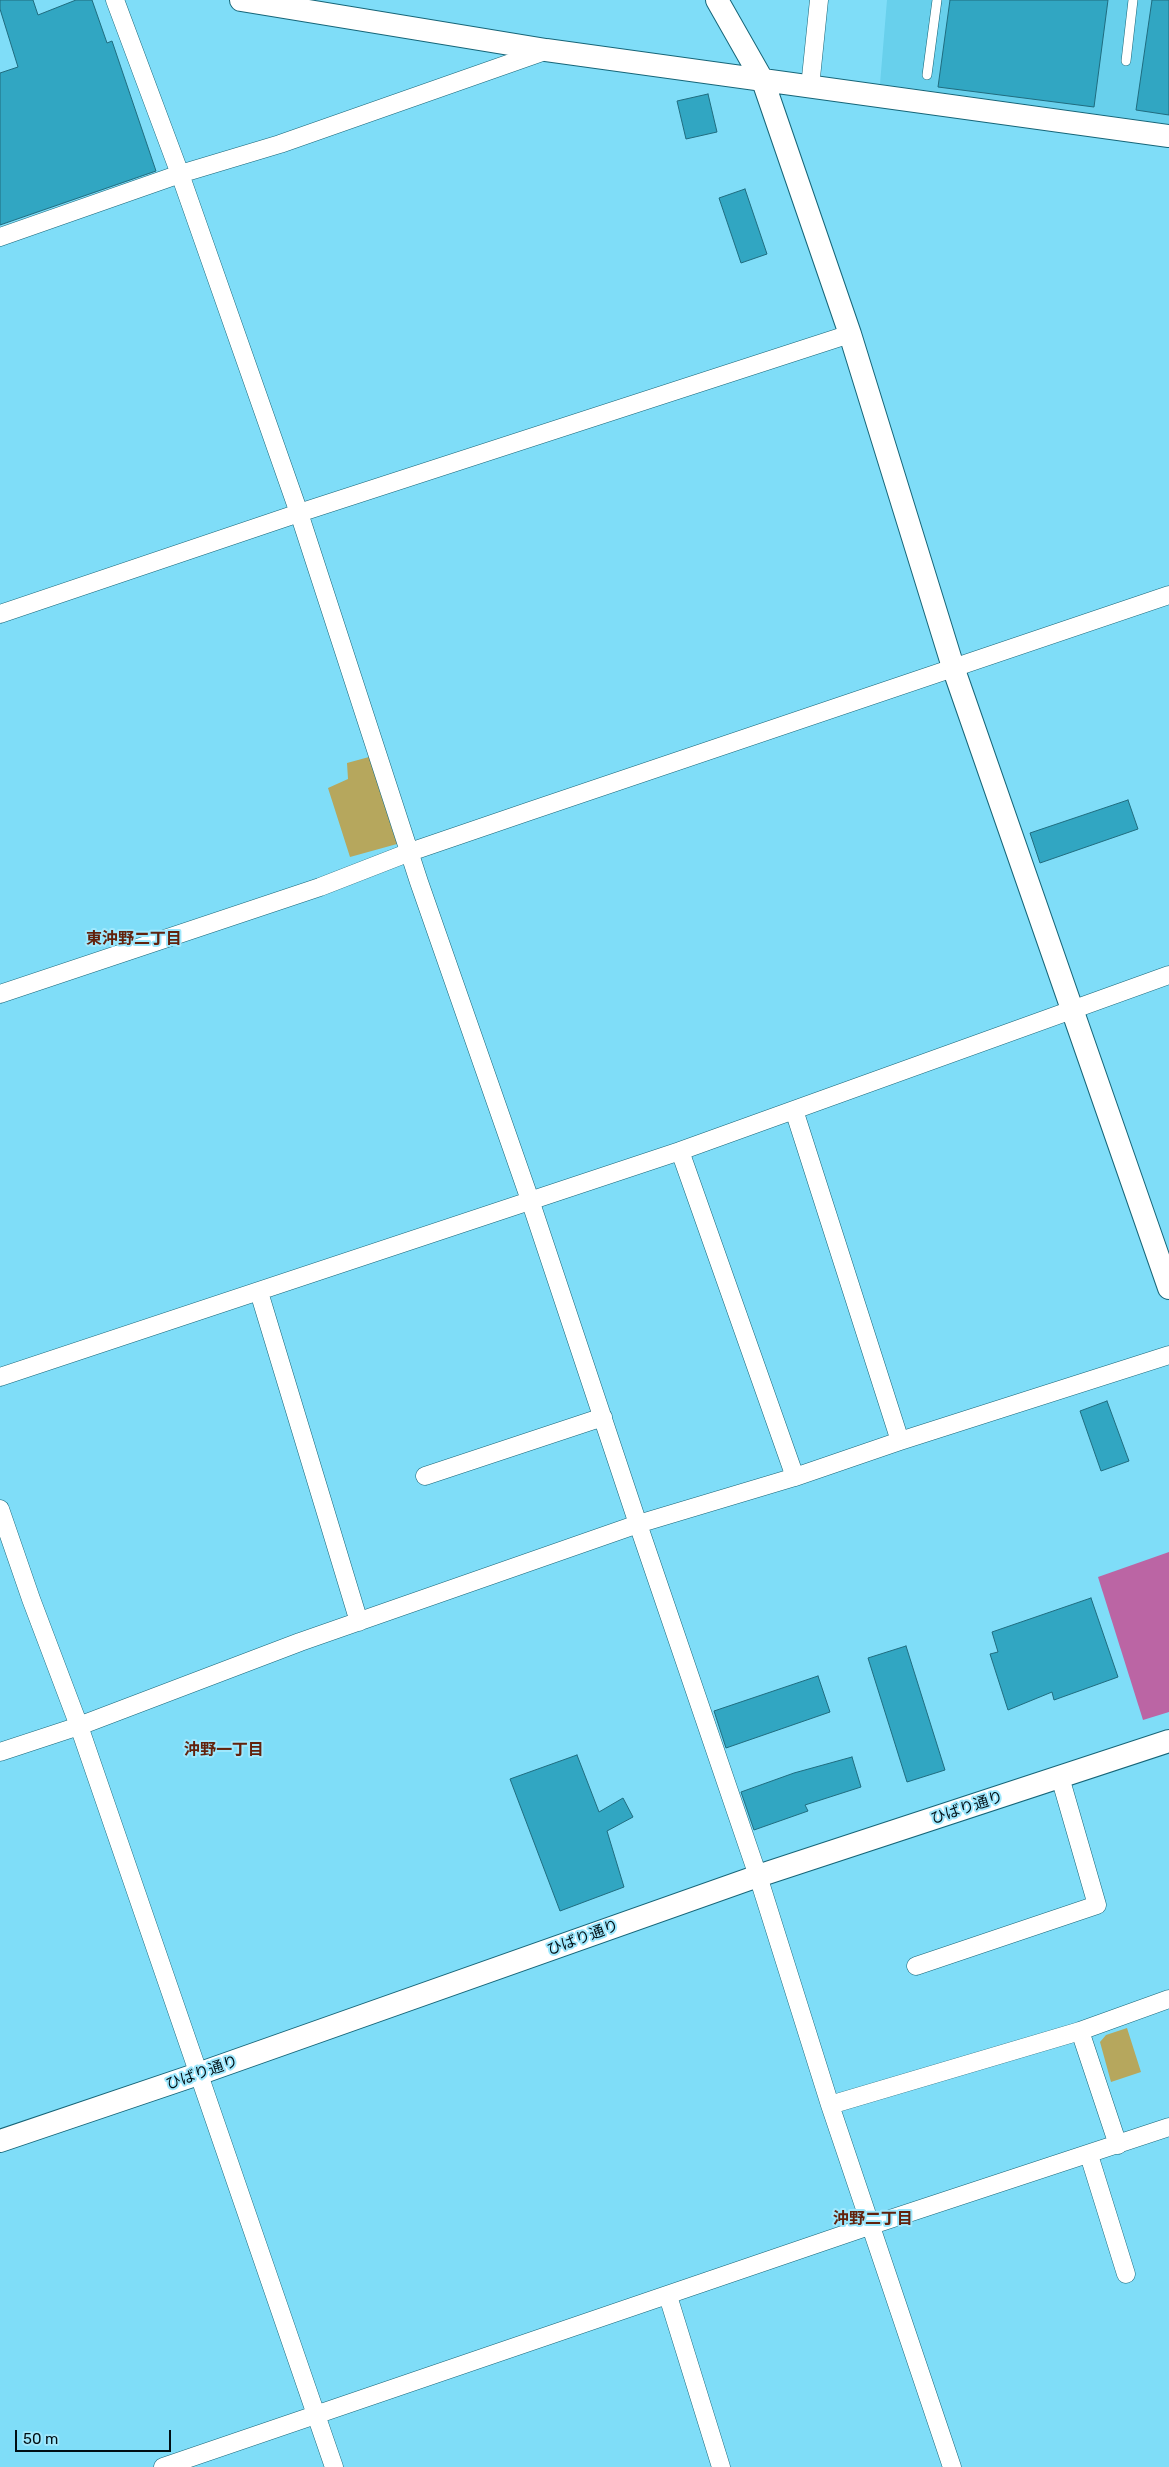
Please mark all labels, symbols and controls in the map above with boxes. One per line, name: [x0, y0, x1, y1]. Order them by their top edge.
district label: 東沖野二丁目: [86, 929, 182, 949]
district label: 沖野一丁目: [184, 1740, 264, 1760]
street label: ひばり通り: [929, 1788, 1005, 1828]
street label: ひばり通り: [545, 1917, 621, 1959]
street label: ひばり通り: [164, 2052, 240, 2094]
district label: 沖野二丁目: [833, 2209, 913, 2229]
scale bar: [18, 2420, 174, 2452]
text: 50 m: [23, 2430, 58, 2448]

